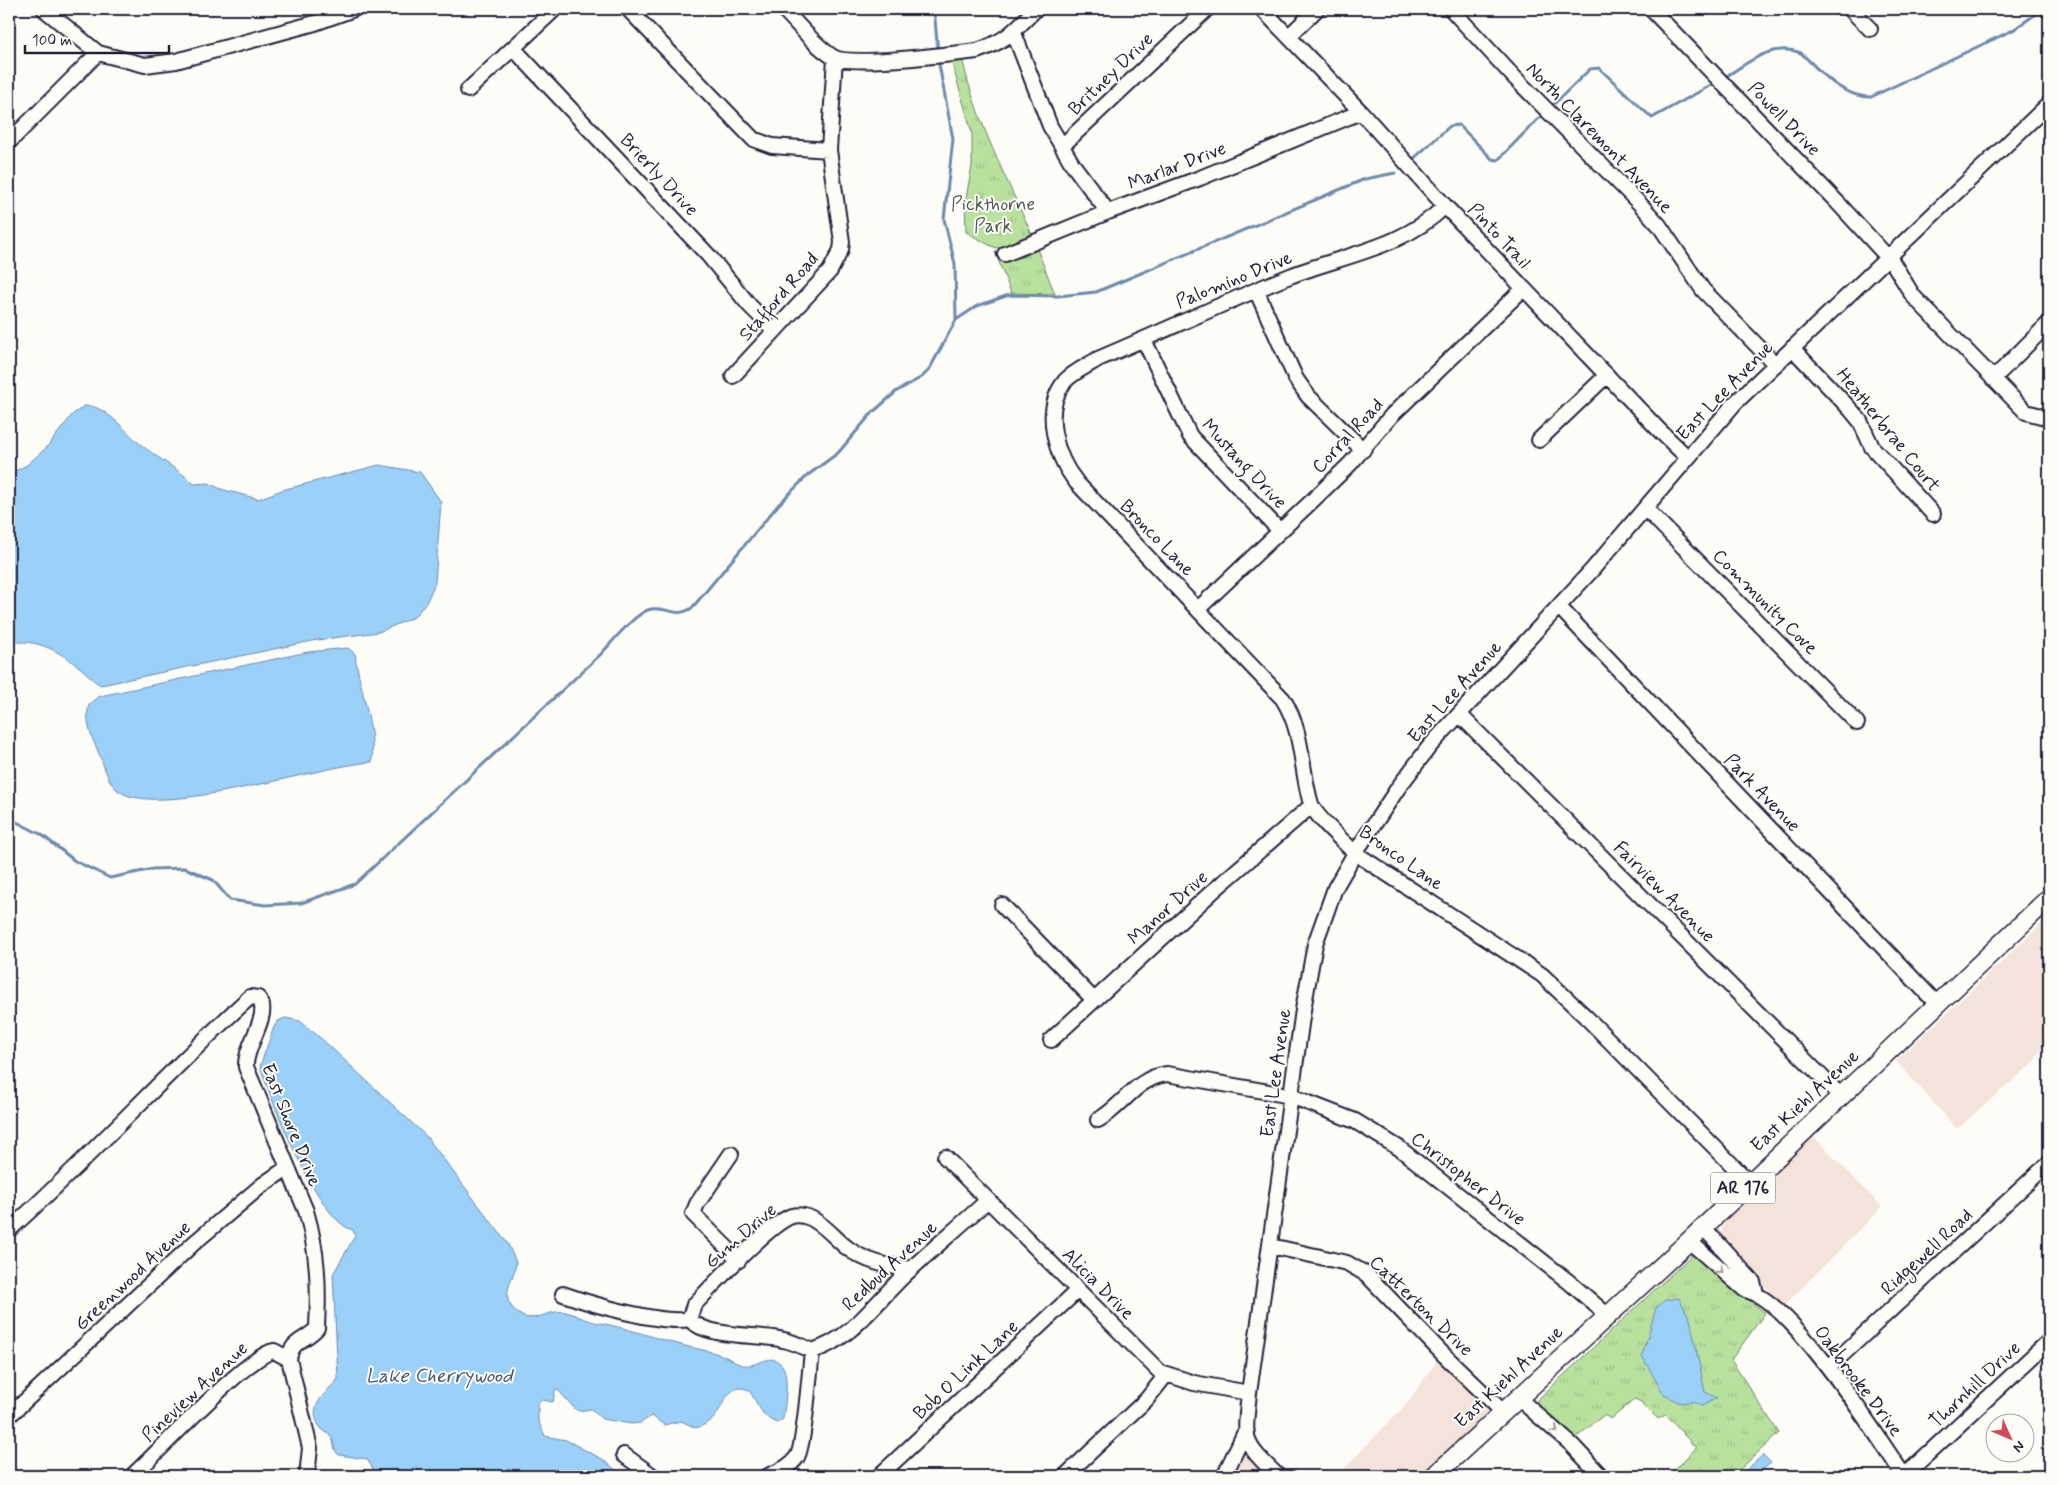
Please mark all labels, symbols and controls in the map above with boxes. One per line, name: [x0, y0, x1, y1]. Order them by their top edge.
scale bar: [25, 22, 169, 54]
street label: Britney Drive: [1063, 27, 1159, 121]
text: 100 m: [32, 31, 72, 51]
street label: North Claremont Avenue: [1520, 57, 1678, 219]
street label: Powell Drive: [1742, 76, 1826, 162]
street label: Brierly Drive: [614, 128, 704, 222]
street label: Marlar Drive: [1124, 136, 1230, 196]
park label: Pickthorne Park: [951, 192, 1035, 239]
street label: Pinto Trail: [1462, 198, 1536, 275]
street label: Palomino Drive: [1172, 245, 1296, 315]
street label: Stafford Road: [734, 247, 827, 349]
street label: East Lee Avenue: [1671, 336, 1779, 446]
street label: Heatherbrae Court: [1830, 363, 1946, 497]
street label: Corral Road: [1307, 393, 1389, 479]
street label: Mustang Drive: [1194, 414, 1292, 517]
street label: Bronco Lane: [1114, 494, 1200, 582]
street label: Community Cove: [1707, 544, 1823, 660]
street label: East Lee Avenue: [1402, 635, 1508, 749]
street label: Park Avenue: [1718, 748, 1806, 838]
street label: Bronco Lane: [1354, 820, 1448, 896]
street label: Fairview Avenue: [1608, 836, 1720, 948]
street label: Manor Drive: [1122, 865, 1214, 951]
street label: East Lee Avenue: [1255, 1007, 1297, 1139]
street label: East Kiehl Avenue: [1745, 1044, 1865, 1158]
street label: East Shore Drive: [255, 1060, 327, 1190]
street label: Christopher Drive: [1405, 1126, 1531, 1232]
road number: AR 176: [1710, 1172, 1776, 1204]
street label: Gum Drive: [700, 1198, 782, 1274]
street label: Ridgewell Road: [1876, 1203, 1980, 1303]
street label: Redbud Avenue: [837, 1215, 943, 1317]
street label: Greenwood Avenue: [69, 1216, 197, 1336]
street label: Alicia Drive: [1056, 1242, 1140, 1326]
street label: Catterton Drive: [1364, 1250, 1478, 1362]
one-way arrow: [1714, 1265, 1723, 1273]
street label: Bob O Link Lane: [908, 1315, 1024, 1425]
street label: East Kiehl Avenue: [1449, 1320, 1569, 1434]
street label: Oakbrooke Drive: [1808, 1320, 1908, 1442]
street label: Pineview Avenue: [137, 1336, 253, 1448]
street label: Thornhill Drive: [1924, 1336, 2026, 1434]
water label: Lake Cherrywood: [366, 1363, 514, 1390]
north arrow: [1986, 1412, 2036, 1462]
one-way arrow: [1549, 1424, 1558, 1433]
text: N: [2009, 1437, 2028, 1456]

